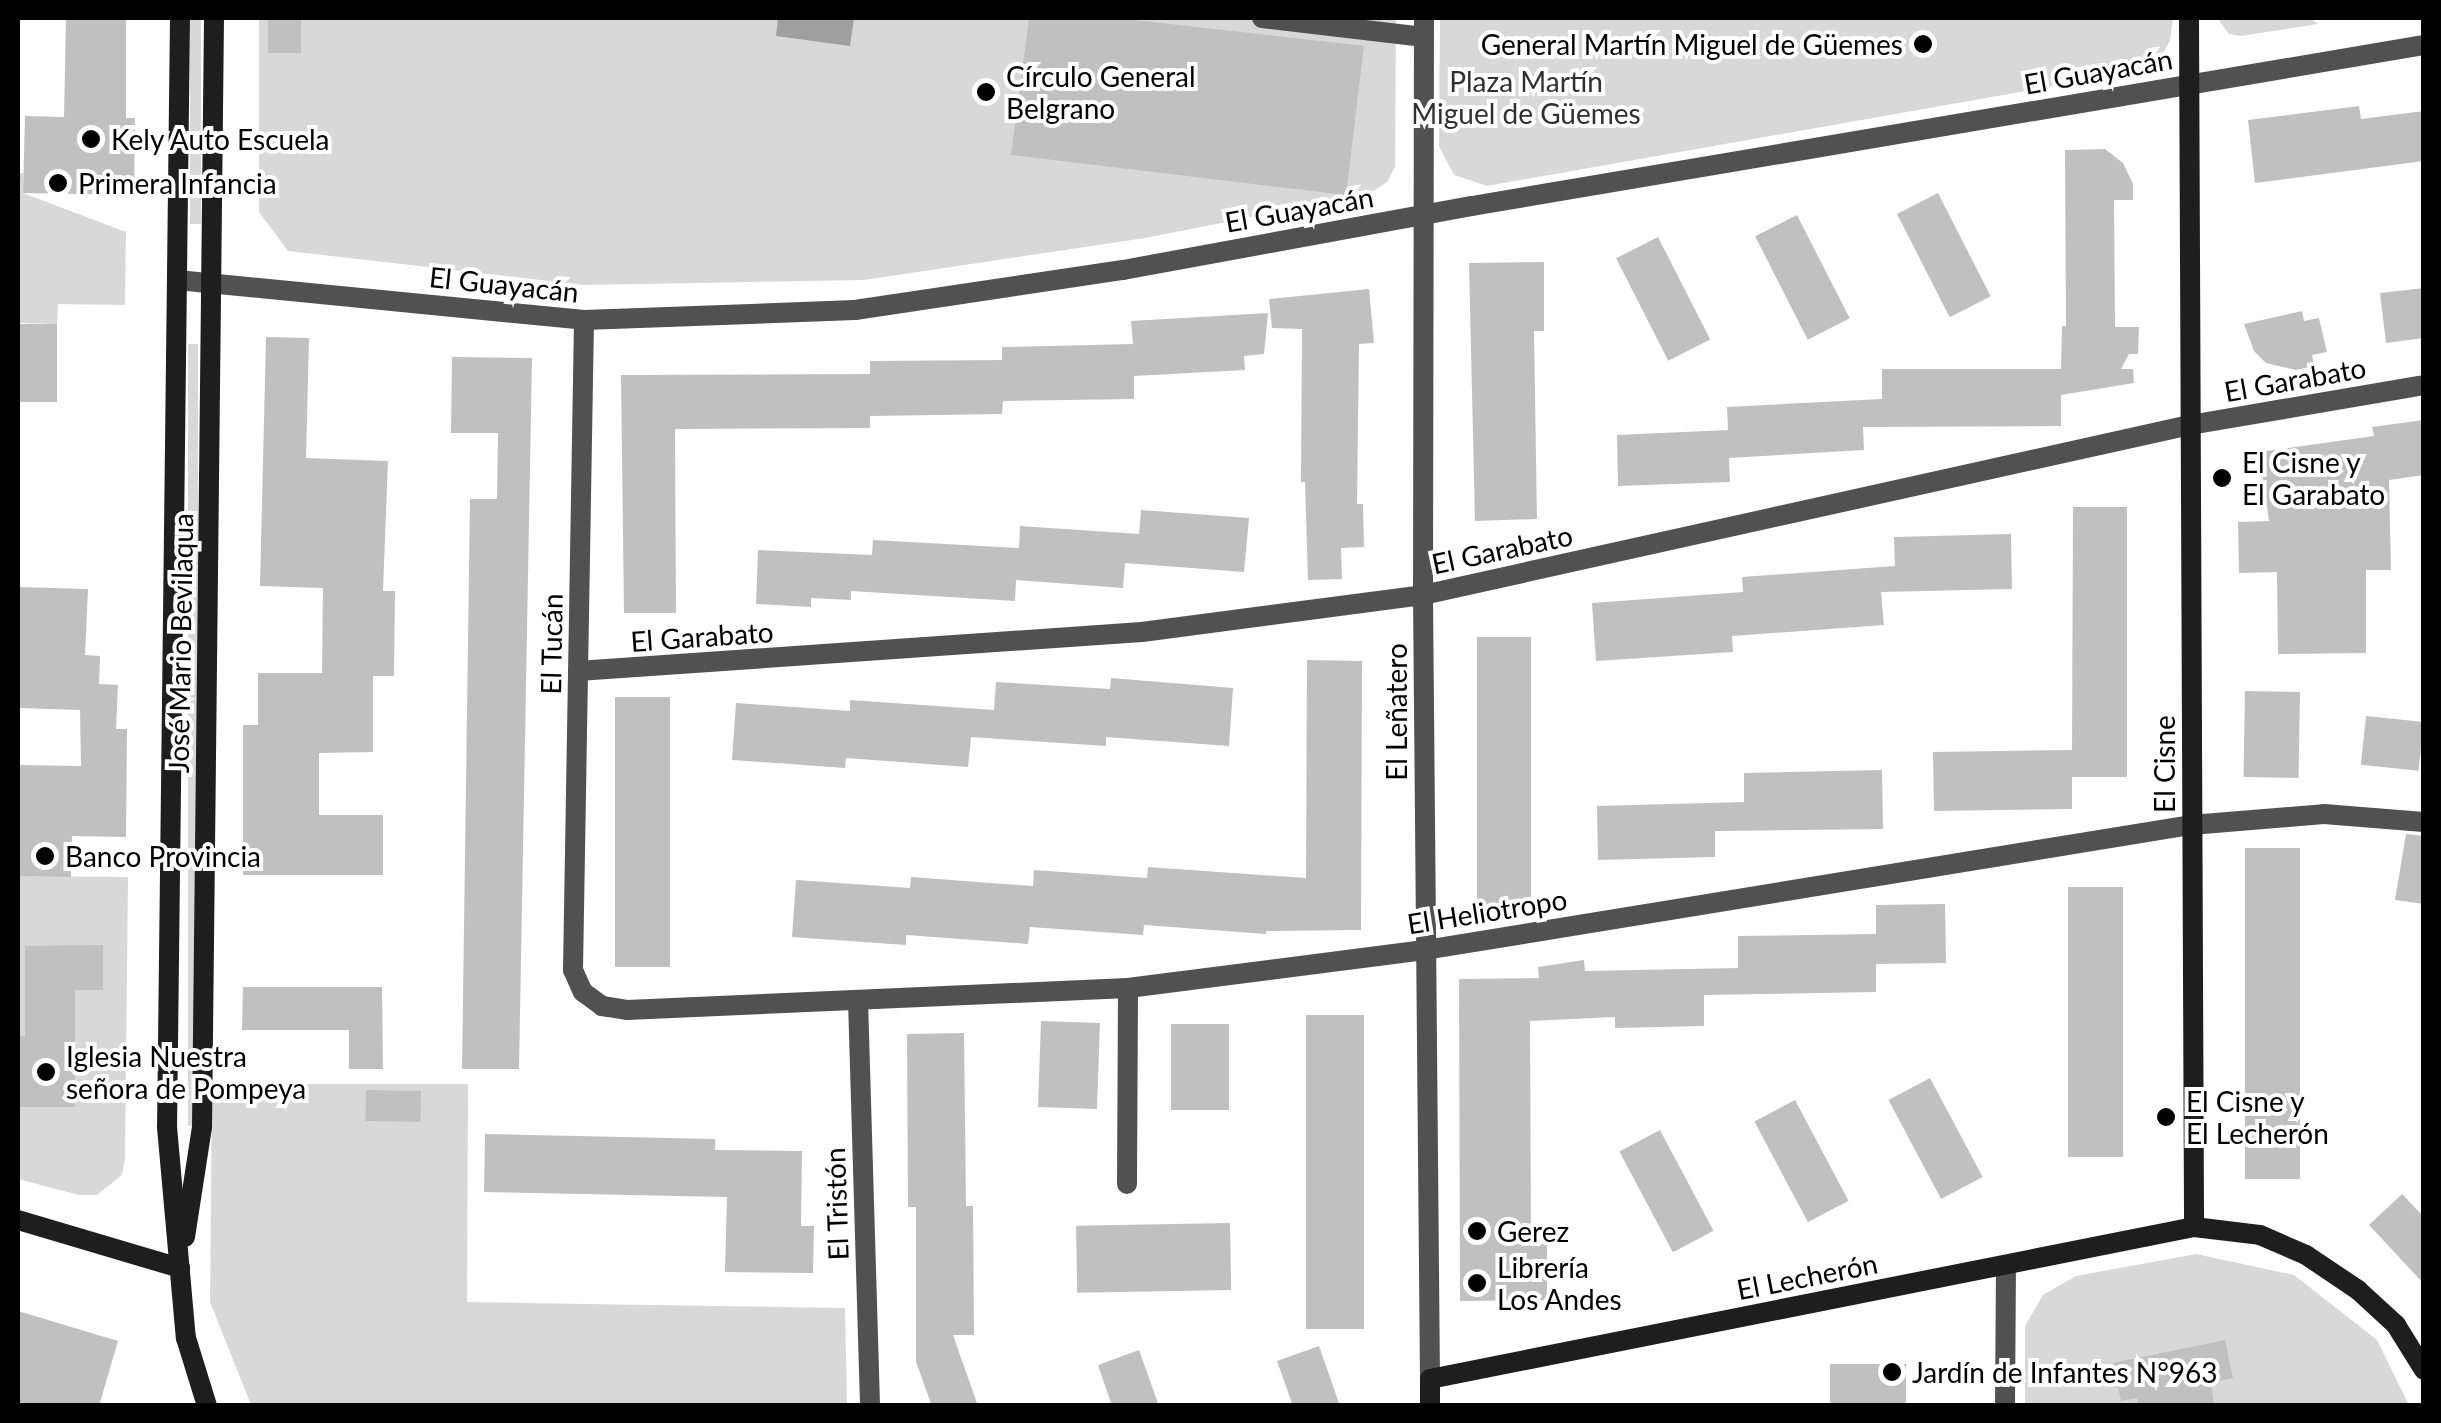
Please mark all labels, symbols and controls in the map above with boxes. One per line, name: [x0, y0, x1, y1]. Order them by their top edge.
place label: General Martín Miguel de Güemes: [1481, 27, 1903, 61]
marker: General Martín Miguel de Güemes: [1912, 33, 1934, 55]
street label: El Guayacán: [2021, 41, 2175, 101]
place label: Círculo General Belgrano: [1006, 59, 1196, 125]
park label: Plaza Martín Miguel de Güemes: [1411, 64, 1641, 130]
marker: Círculo General Belgrano: [975, 81, 997, 103]
place label: Kely Auto Escuela: [111, 122, 331, 156]
marker: Kely Auto Escuela: [80, 128, 102, 150]
place label: Primera Infancia: [78, 166, 277, 200]
marker: Primera Infancia: [47, 172, 69, 194]
street label: El Guayacán: [1222, 179, 1376, 239]
street label: El Guayacán: [428, 259, 580, 309]
street label: El Garabato: [2222, 350, 2368, 408]
place label: El Cisne y El Garabato: [2242, 445, 2385, 511]
marker: El Cisne y El Garabato: [2211, 467, 2233, 489]
street label: José Mario Bevilaqua: [161, 513, 199, 773]
street label: El Garabato: [1428, 518, 1576, 580]
street label: El Tucán: [533, 593, 569, 695]
street label: El Garabato: [629, 614, 775, 658]
street label: El Leñatero: [1379, 643, 1413, 781]
street label: El Cisne: [2147, 715, 2181, 813]
place label: Banco Provincia: [65, 839, 261, 873]
marker: Banco Provincia: [34, 845, 56, 867]
street label: El Heliotropo: [1405, 882, 1569, 940]
place label: Iglesia Nuestra señora de Pompeya: [66, 1039, 306, 1105]
marker: Iglesia Nuestra señora de Pompeya: [35, 1061, 57, 1083]
place label: El Cisne y El Lecherón: [2186, 1084, 2329, 1150]
marker: El Cisne y El Lecherón: [2155, 1106, 2177, 1128]
street label: El Tristón: [817, 1147, 855, 1261]
place label: Gerez: [1497, 1214, 1569, 1248]
marker: Gerez: [1466, 1220, 1488, 1242]
street label: El Lecherón: [1734, 1246, 1880, 1306]
place label: Librería Los Andes: [1497, 1250, 1623, 1316]
marker: Librería Los Andes: [1466, 1272, 1488, 1294]
place label: Jardín de Infantes N°963: [1912, 1355, 2218, 1389]
marker: Jardín de Infantes N°963: [1881, 1361, 1903, 1383]

